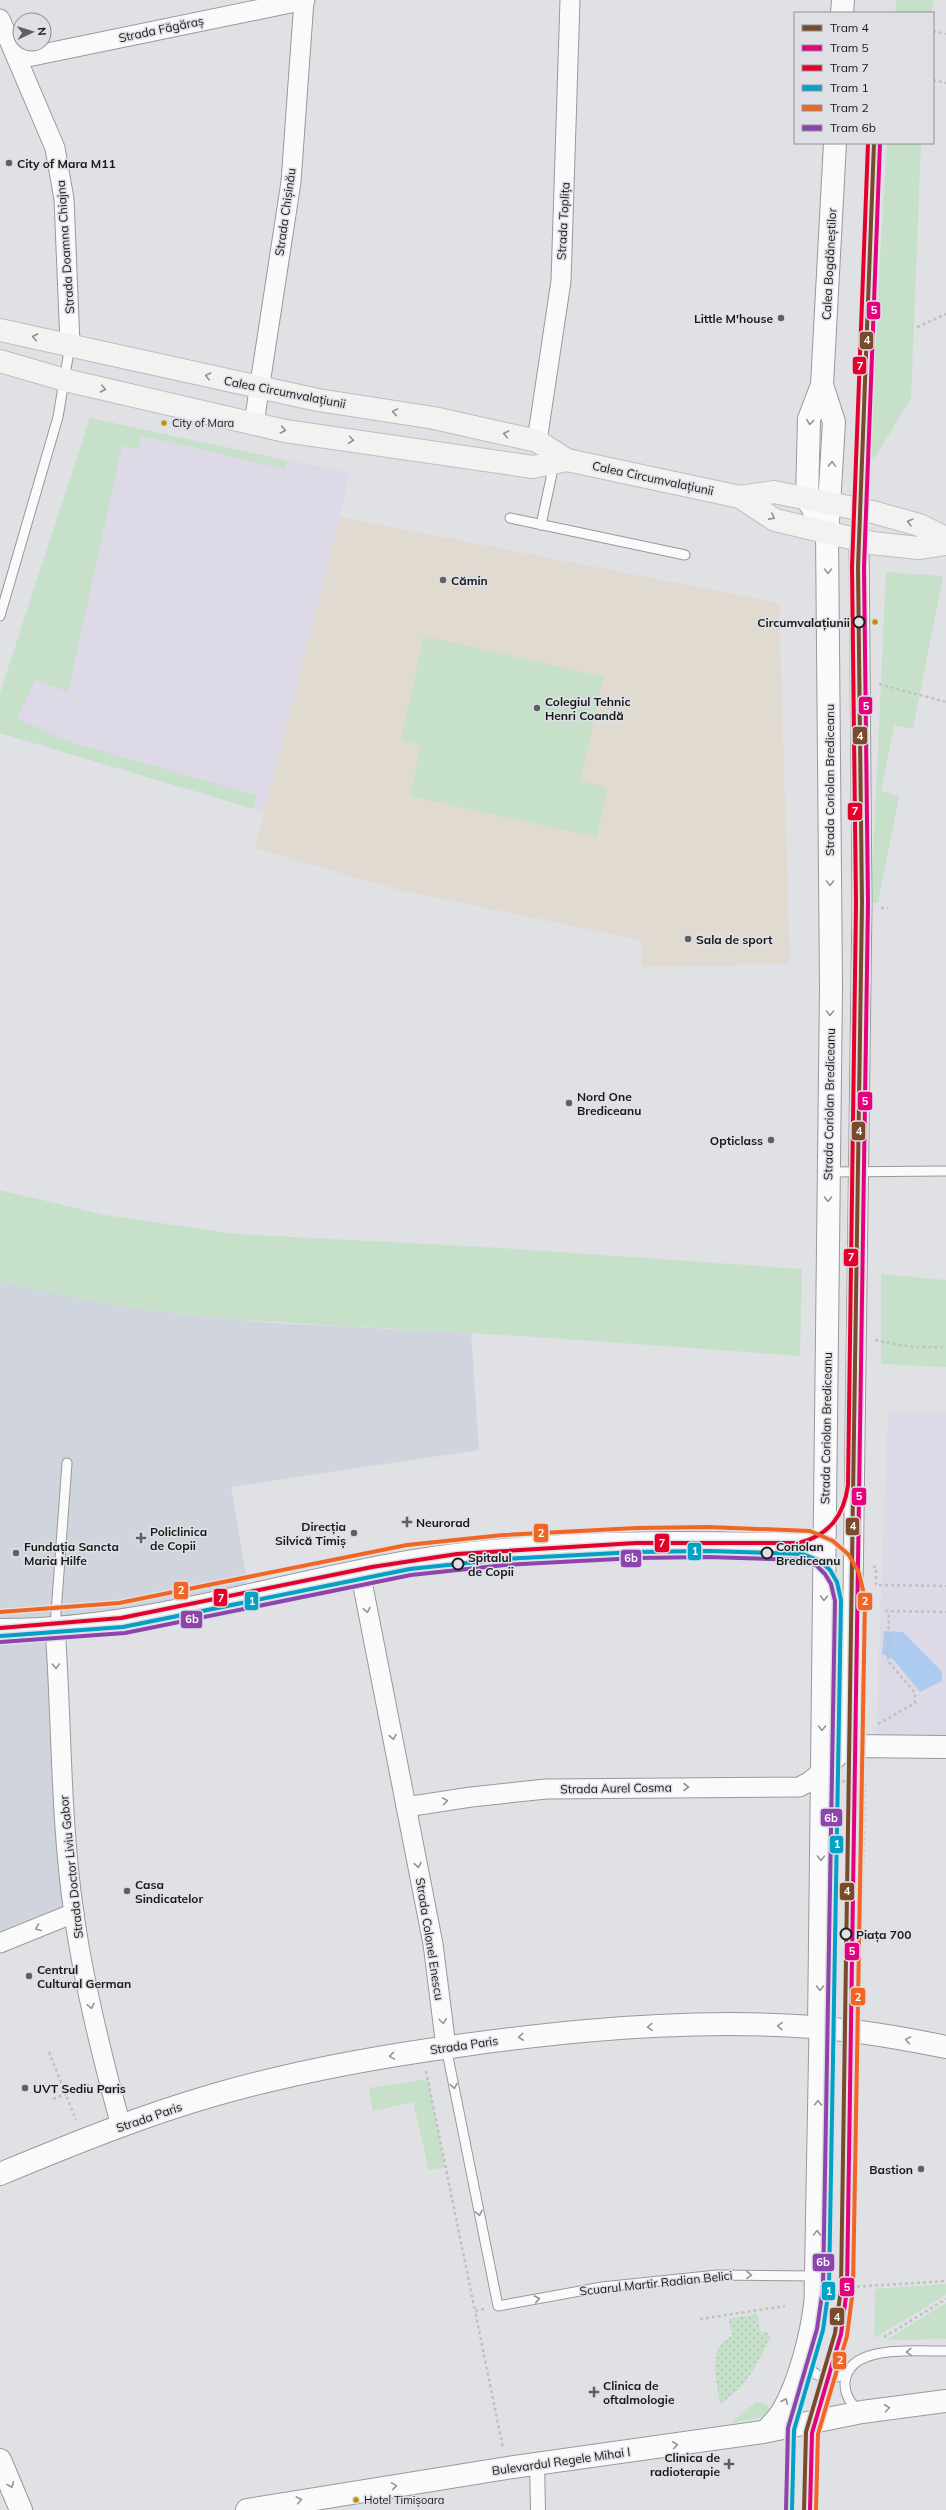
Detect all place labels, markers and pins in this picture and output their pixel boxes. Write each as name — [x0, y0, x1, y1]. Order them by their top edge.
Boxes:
place label: City of Mara M11 — [17, 156, 116, 171]
marker: City of Mara M11 — [4, 158, 14, 168]
place label: Little M'house — [694, 311, 773, 326]
marker: Little M'house — [776, 313, 786, 323]
place label: City of Mara — [172, 416, 234, 430]
marker: City of Mara — [159, 418, 169, 428]
place label: Cămin — [451, 573, 488, 588]
marker: Cămin — [438, 575, 448, 585]
place label: Circumvalațiunii — [757, 615, 850, 631]
marker: Circumvalațiunii — [852, 615, 866, 629]
unlabelled marker — [870, 617, 880, 627]
place label: Colegiul Tehnic Henri Coandă — [545, 694, 631, 723]
marker: Colegiul Tehnic Henri Coandă — [532, 703, 542, 713]
place label: Sala de sport — [696, 932, 773, 947]
marker: Sala de sport — [683, 934, 693, 944]
place label: Nord One Brediceanu — [577, 1089, 641, 1118]
marker: Nord One Brediceanu — [564, 1098, 574, 1108]
place label: Opticlass — [710, 1133, 763, 1148]
marker: Opticlass — [766, 1135, 776, 1145]
place label: Neurorad — [416, 1515, 470, 1530]
marker: Neurorad — [401, 1516, 413, 1528]
place label: Direcția Silvică Timiș — [275, 1519, 346, 1549]
place label: Policlinica de Copii — [150, 1524, 207, 1553]
marker: Direcția Silvică Timiș — [349, 1528, 359, 1538]
marker: Policlinica de Copii — [135, 1532, 147, 1544]
place label: Fundația Sancta Maria Hilfe — [24, 1539, 119, 1568]
place label: Coriolan Brediceanu — [776, 1539, 840, 1568]
marker: Coriolan Brediceanu — [760, 1546, 774, 1560]
marker: Fundația Sancta Maria Hilfe — [11, 1548, 21, 1558]
place label: Spitalul de Copii — [468, 1550, 514, 1579]
marker: Spitalul de Copii — [451, 1557, 465, 1571]
place label: Casa Sindicatelor — [135, 1877, 203, 1906]
marker: Casa Sindicatelor — [122, 1886, 132, 1896]
marker: Piața 700 — [839, 1927, 853, 1941]
place label: Piața 700 — [856, 1927, 911, 1943]
place label: Centrul Cultural German — [37, 1962, 131, 1991]
marker: Centrul Cultural German — [24, 1971, 34, 1981]
place label: UVT Sediu Paris — [33, 2081, 126, 2096]
marker: UVT Sediu Paris — [20, 2083, 30, 2093]
place label: Bastion — [869, 2162, 913, 2177]
marker: Bastion — [916, 2164, 926, 2174]
place label: Clinica de oftalmologie — [603, 2378, 675, 2407]
marker: Clinica de oftalmologie — [588, 2386, 600, 2398]
place label: Clinica de radioterapie — [650, 2450, 720, 2479]
marker: Clinica de radioterapie — [723, 2458, 735, 2470]
place label: Hotel Timișoara — [364, 2493, 444, 2508]
marker: Hotel Timișoara — [351, 2495, 361, 2505]

